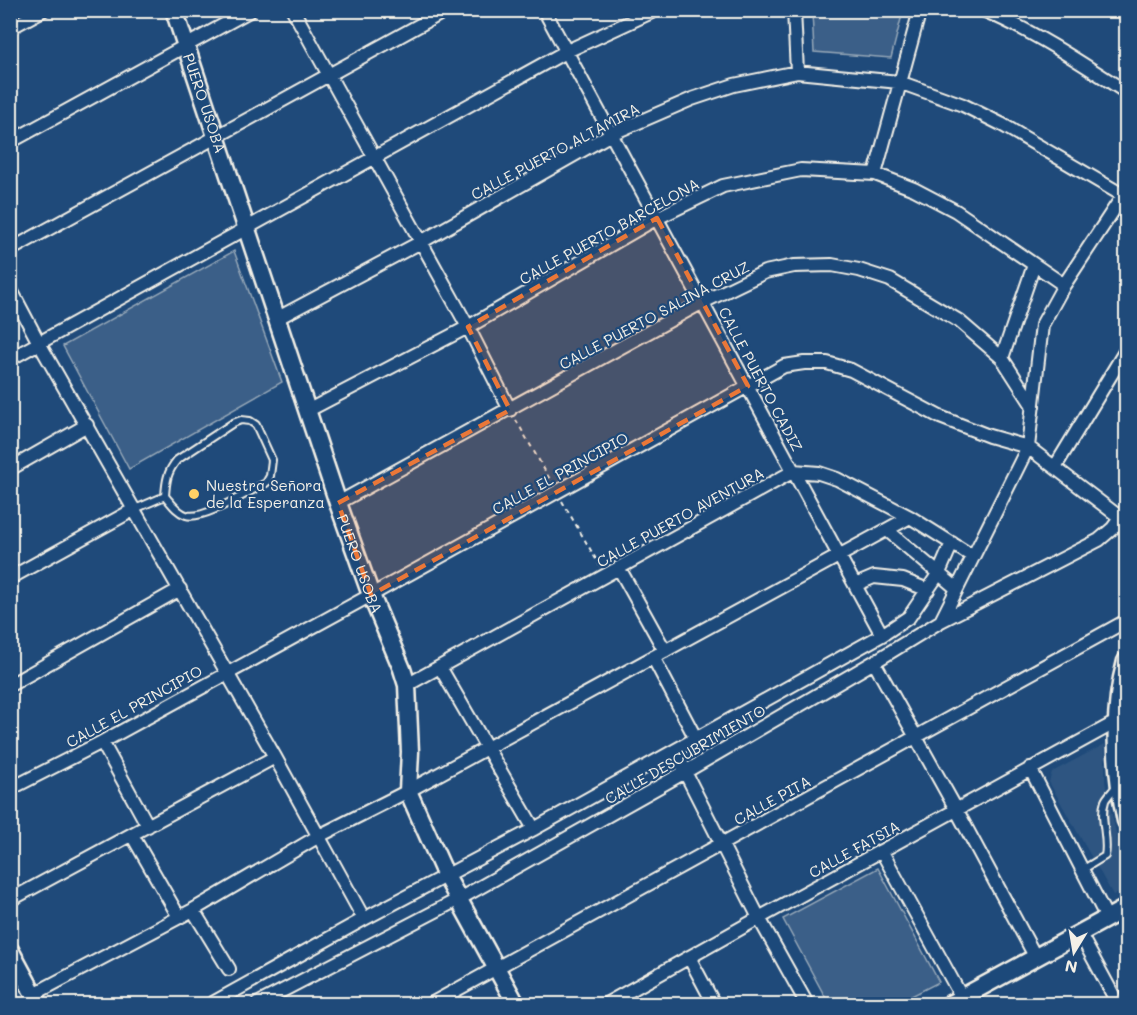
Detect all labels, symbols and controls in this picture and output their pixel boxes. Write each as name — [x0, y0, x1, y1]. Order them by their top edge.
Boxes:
street label: PUERO USOBA — [179, 50, 231, 156]
street label: CALLE PUERTO ALTAMIRA — [467, 98, 643, 204]
street label: CALLE PUERTO BARCELONA — [516, 173, 702, 289]
street label: CALLE PUERTO SALINA CRUZ — [555, 256, 753, 374]
street label: CALLE PUERTO CADIZ — [714, 303, 808, 455]
street label: CALLE EL PRINCIPIO — [488, 427, 632, 519]
street label: CALLE PUERTO AVENTURA — [593, 463, 767, 571]
place label: Nuestra Señora de la Esperanza — [206, 475, 325, 512]
marker: Nuestra Señora de la Esperanza — [187, 487, 201, 501]
street label: PUERO USOBA — [333, 511, 387, 616]
street label: CALLE EL PRINCIPIO — [62, 660, 206, 752]
street label: CALLE DESCUBRIMIENTO — [601, 700, 769, 808]
street label: CALLE PITA — [730, 771, 814, 829]
street label: CALLE FATSIA — [805, 816, 903, 882]
north arrow — [1044, 922, 1104, 982]
text: N — [1063, 956, 1079, 979]

